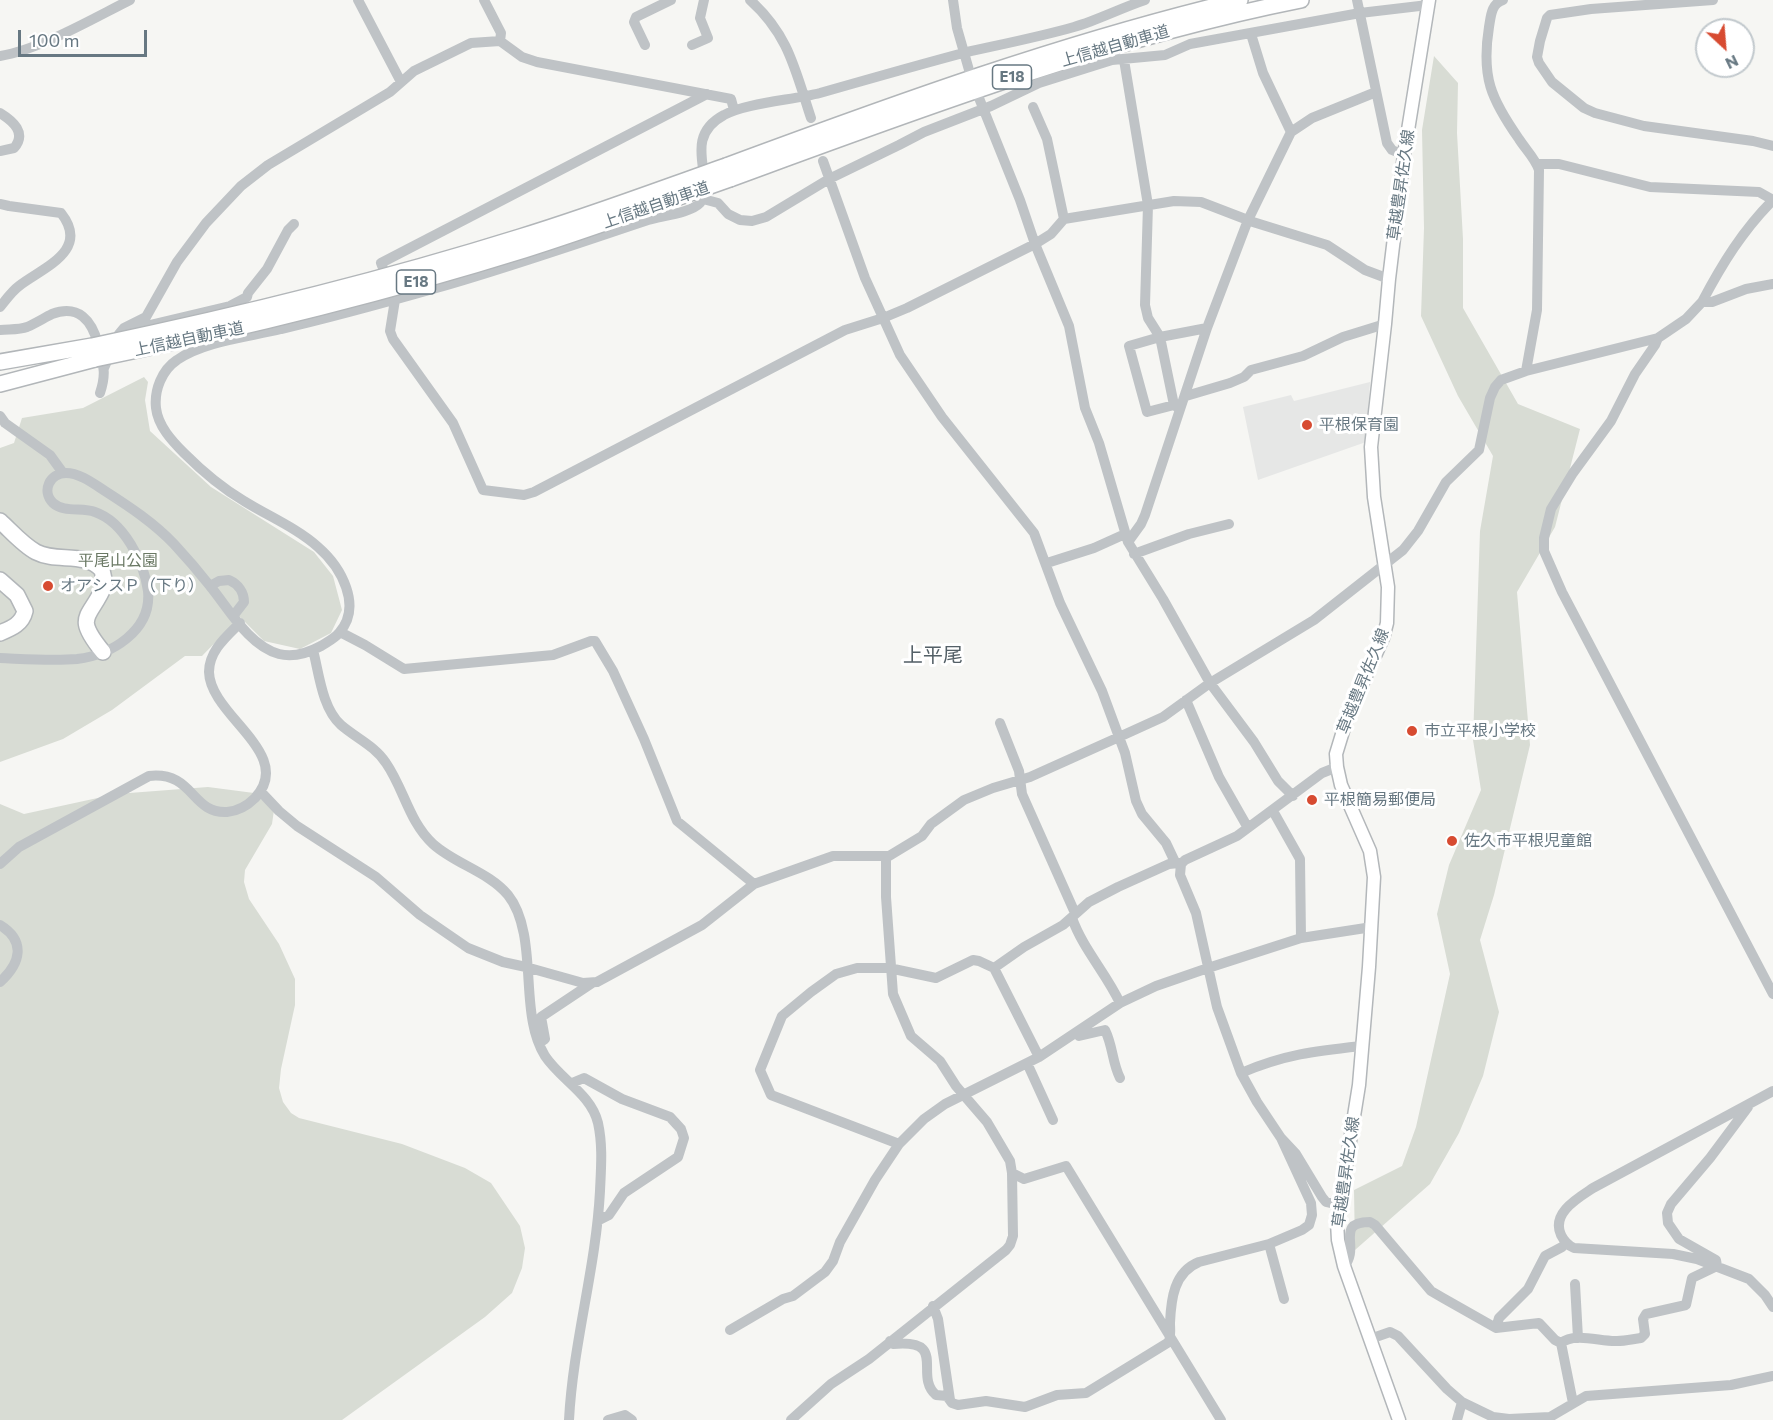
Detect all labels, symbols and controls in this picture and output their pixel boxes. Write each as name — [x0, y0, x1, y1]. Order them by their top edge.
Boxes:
scale bar — [21, 18, 150, 56]
north arrow — [1695, 18, 1755, 78]
street label: 上信越自動車道 — [1059, 21, 1171, 71]
text: 100 m — [29, 29, 79, 51]
text: N — [1723, 52, 1742, 74]
road number: E18 — [992, 65, 1032, 89]
street label: 草越豊昇佐久線 — [1384, 128, 1418, 242]
street label: 上信越自動車道 — [600, 178, 712, 232]
road number: E18 — [396, 270, 436, 294]
street label: 上信越自動車道 — [132, 318, 246, 360]
place label: 平根保育園 — [1319, 415, 1399, 435]
marker: 平根保育園 — [1300, 418, 1314, 432]
park label: 平尾山公園 — [78, 551, 158, 571]
place label: オアシスＰ（下り） — [60, 576, 204, 596]
marker: オアシスＰ（下り） — [41, 579, 55, 593]
street label: 草越豊昇佐久線 — [1333, 625, 1393, 737]
district label: 上平尾 — [903, 643, 963, 667]
place label: 市立平根小学校 — [1424, 721, 1536, 741]
marker: 市立平根小学校 — [1405, 724, 1419, 738]
place label: 平根簡易郵便局 — [1324, 790, 1436, 810]
marker: 平根簡易郵便局 — [1305, 793, 1319, 807]
place label: 佐久市平根児童館 — [1464, 831, 1592, 851]
marker: 佐久市平根児童館 — [1445, 834, 1459, 848]
street label: 草越豊昇佐久線 — [1329, 1115, 1363, 1229]

